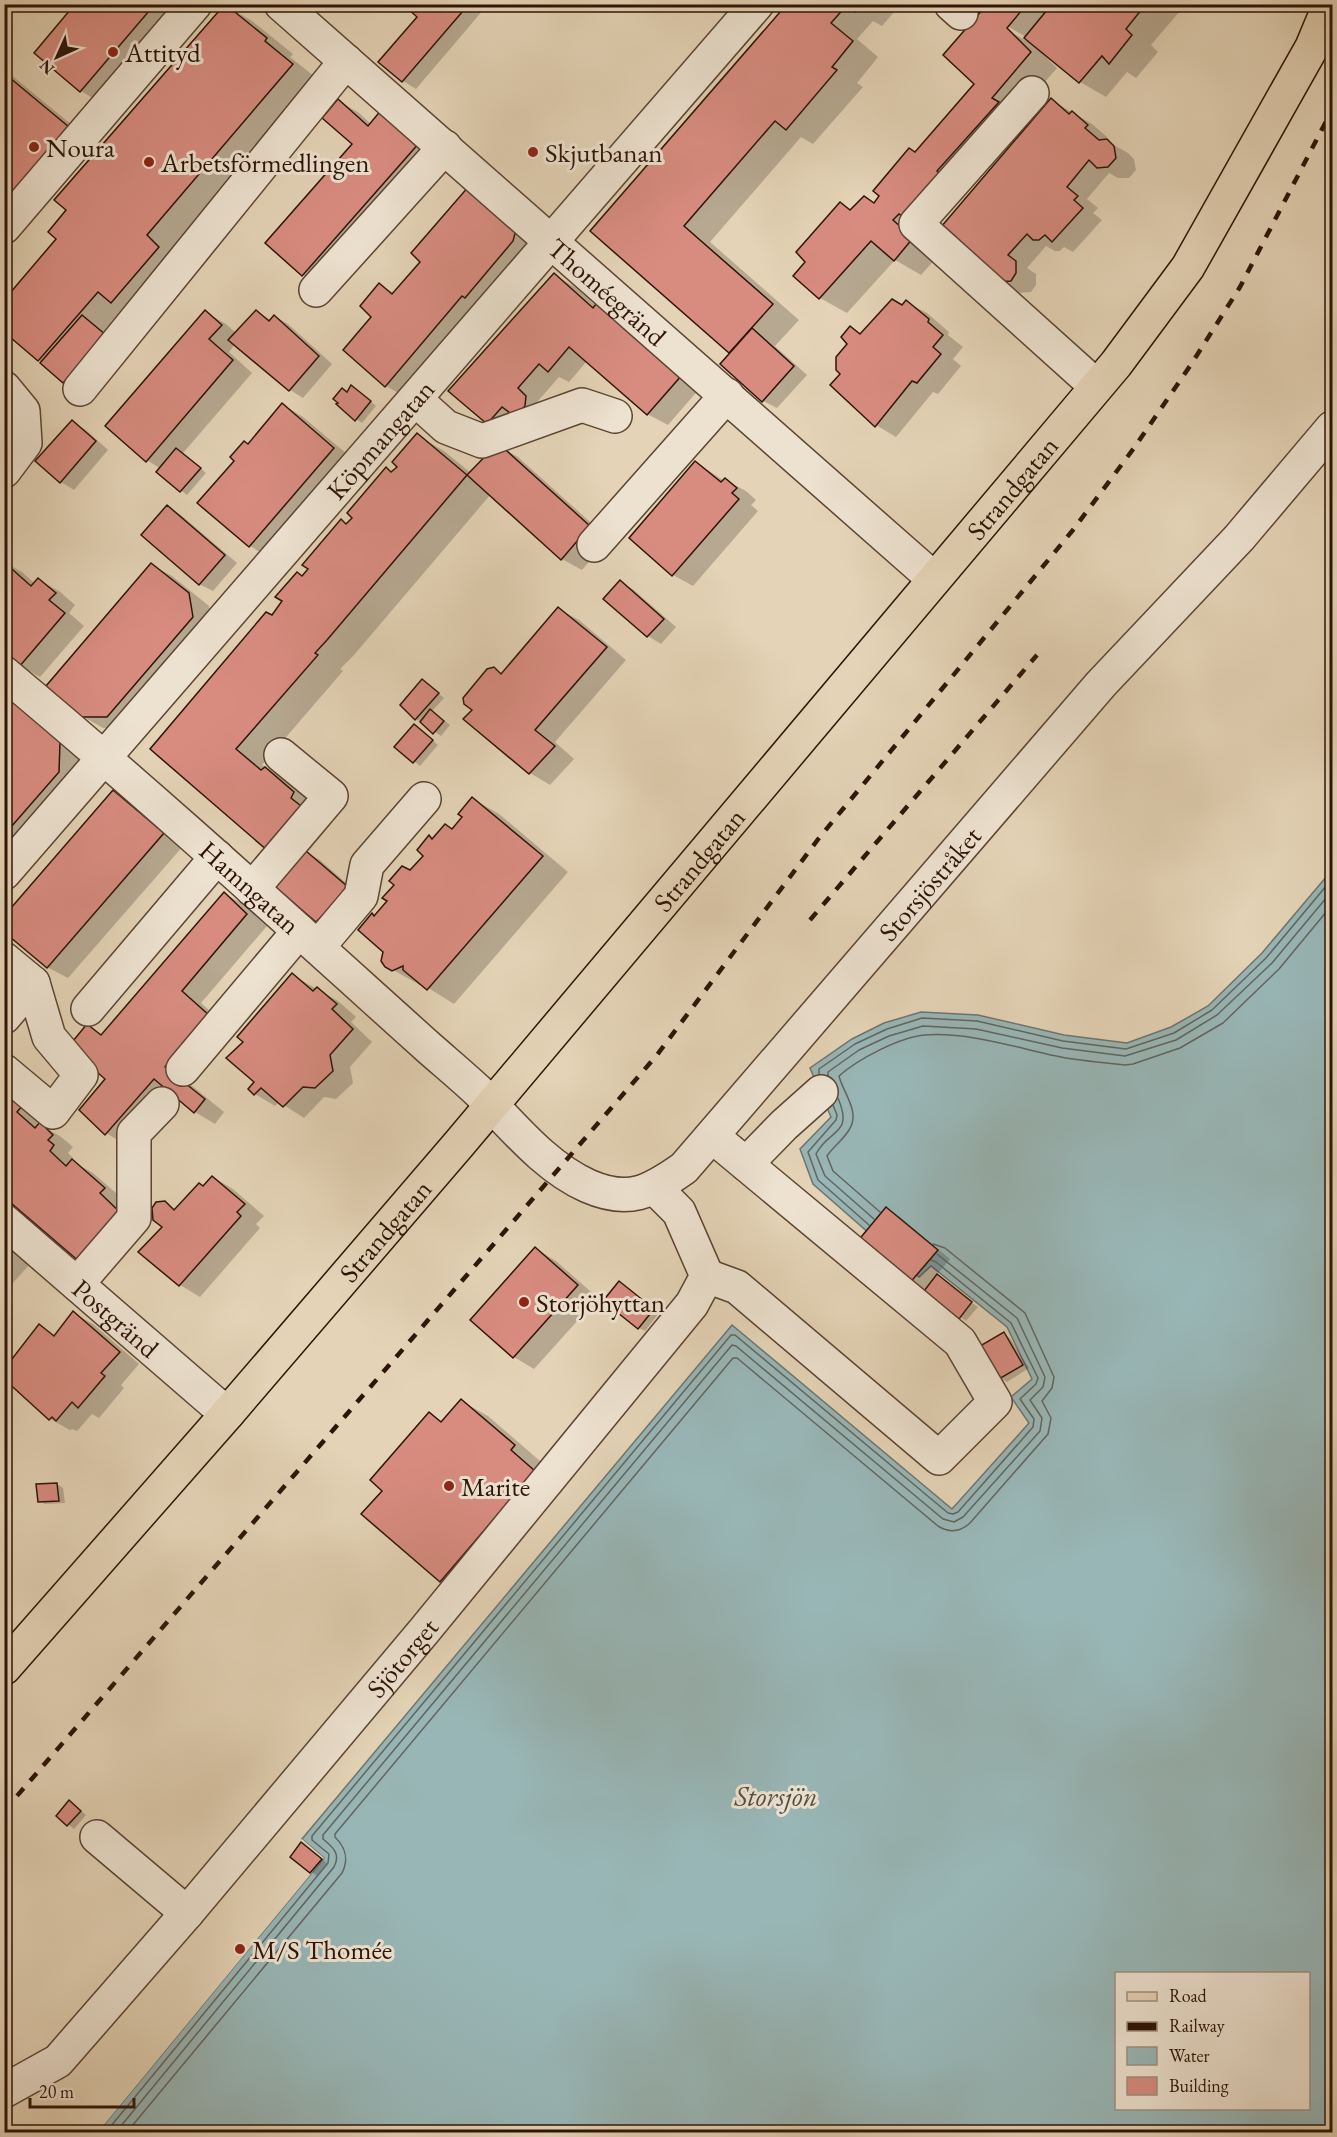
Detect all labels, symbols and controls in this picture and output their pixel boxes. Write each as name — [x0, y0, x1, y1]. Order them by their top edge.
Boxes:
north arrow — [27, 27, 87, 87]
place label: Attityd — [124, 35, 201, 70]
marker: Attityd — [106, 45, 120, 59]
text: N — [35, 55, 59, 79]
place label: Noura — [46, 130, 115, 165]
place label: Skjutbanan — [545, 135, 662, 170]
marker: Noura — [27, 140, 41, 154]
place label: Arbetsförmedlingen — [160, 145, 369, 180]
marker: Skjutbanan — [526, 145, 540, 159]
marker: Arbetsförmedlingen — [142, 155, 156, 169]
street label: Thoméegränd — [541, 230, 674, 353]
street label: Köpmangatan — [318, 372, 442, 507]
street label: Strandgatan — [958, 429, 1065, 547]
street label: Strandgatan — [645, 800, 752, 918]
street label: Storsjöstråket — [870, 818, 989, 948]
street label: Hamngatan — [192, 833, 308, 941]
street label: Strandgatan — [331, 1172, 439, 1289]
street label: Postgränd — [65, 1271, 167, 1365]
place label: Storjöhyttan — [536, 1285, 665, 1320]
marker: Storjöhyttan — [517, 1295, 531, 1309]
place label: Marite — [461, 1469, 530, 1504]
marker: Marite — [442, 1479, 456, 1493]
street label: Sjötorget — [358, 1610, 446, 1705]
water label: Storsjön — [734, 1778, 817, 1814]
place label: M/S Thomée — [252, 1932, 392, 1967]
marker: M/S Thomée — [233, 1942, 247, 1956]
legend — [1115, 1972, 1310, 2110]
text: Road — [1169, 1984, 1208, 2007]
text: Railway — [1169, 2014, 1225, 2037]
text: Water — [1169, 2044, 1210, 2067]
scale bar — [30, 2071, 134, 2109]
text: Building — [1169, 2074, 1229, 2097]
text: 20 m — [39, 2080, 74, 2103]

